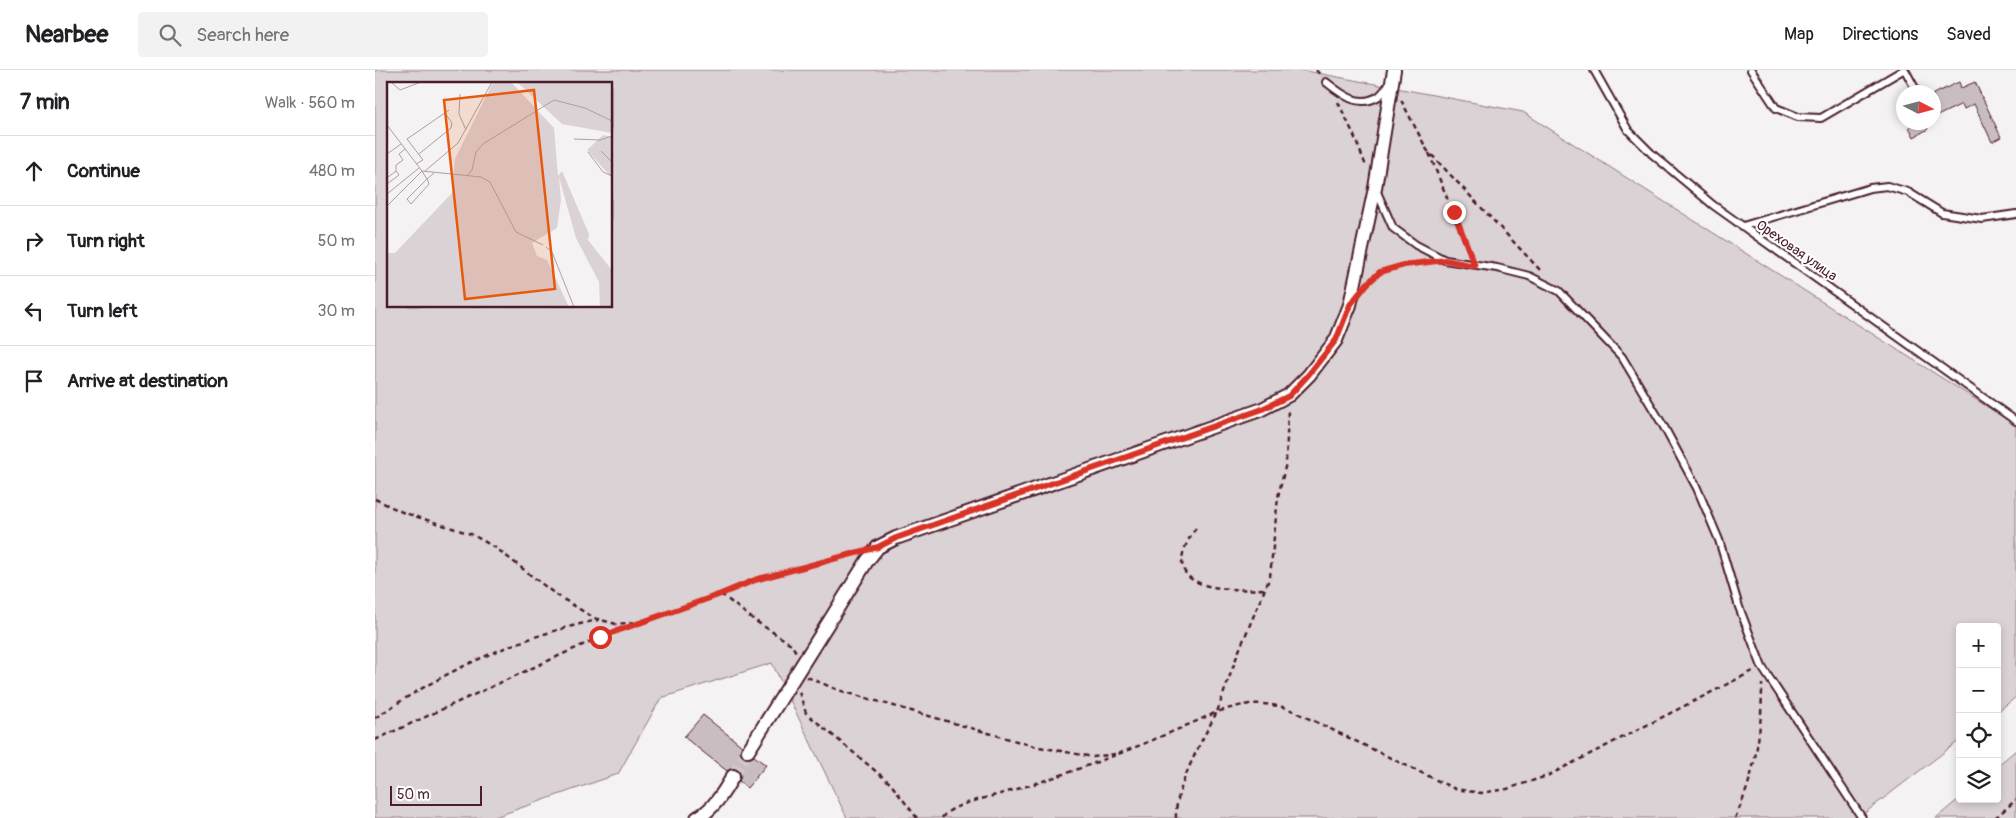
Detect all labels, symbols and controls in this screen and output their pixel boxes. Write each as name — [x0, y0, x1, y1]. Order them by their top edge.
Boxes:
search box — [138, 12, 488, 57]
text: Nearbee — [25, 20, 108, 49]
icon: search — [156, 21, 184, 49]
text: Search here — [196, 23, 289, 47]
text: Map — [1784, 23, 1814, 46]
text: Directions — [1842, 23, 1918, 46]
text: Saved — [1946, 23, 1991, 46]
inset map — [387, 82, 613, 308]
north arrow — [1896, 85, 1941, 130]
text: 7 min — [20, 89, 70, 116]
text: Walk · 560 m — [265, 93, 355, 113]
icon: ahead — [20, 157, 48, 185]
text: Continue — [67, 159, 140, 183]
text: 480 m — [309, 161, 355, 181]
route end — [1443, 201, 1466, 224]
street label: Ореховая улица — [1753, 216, 1840, 285]
icon: right — [20, 227, 48, 255]
text: Turn right — [67, 229, 145, 253]
text: 50 m — [318, 231, 355, 251]
icon: left — [20, 297, 48, 325]
text: Turn left — [67, 299, 137, 323]
text: 30 m — [317, 301, 355, 321]
icon: arrive — [20, 367, 48, 395]
text: Arrive at destination — [67, 369, 228, 393]
map controls — [1956, 623, 2001, 803]
button: + — [1956, 623, 2001, 668]
route start — [589, 626, 612, 649]
button: − — [1956, 668, 2001, 713]
button: locate — [1956, 713, 2001, 758]
button: layers — [1956, 758, 2001, 803]
scale bar — [390, 783, 483, 806]
text: 50 m — [397, 786, 430, 803]

